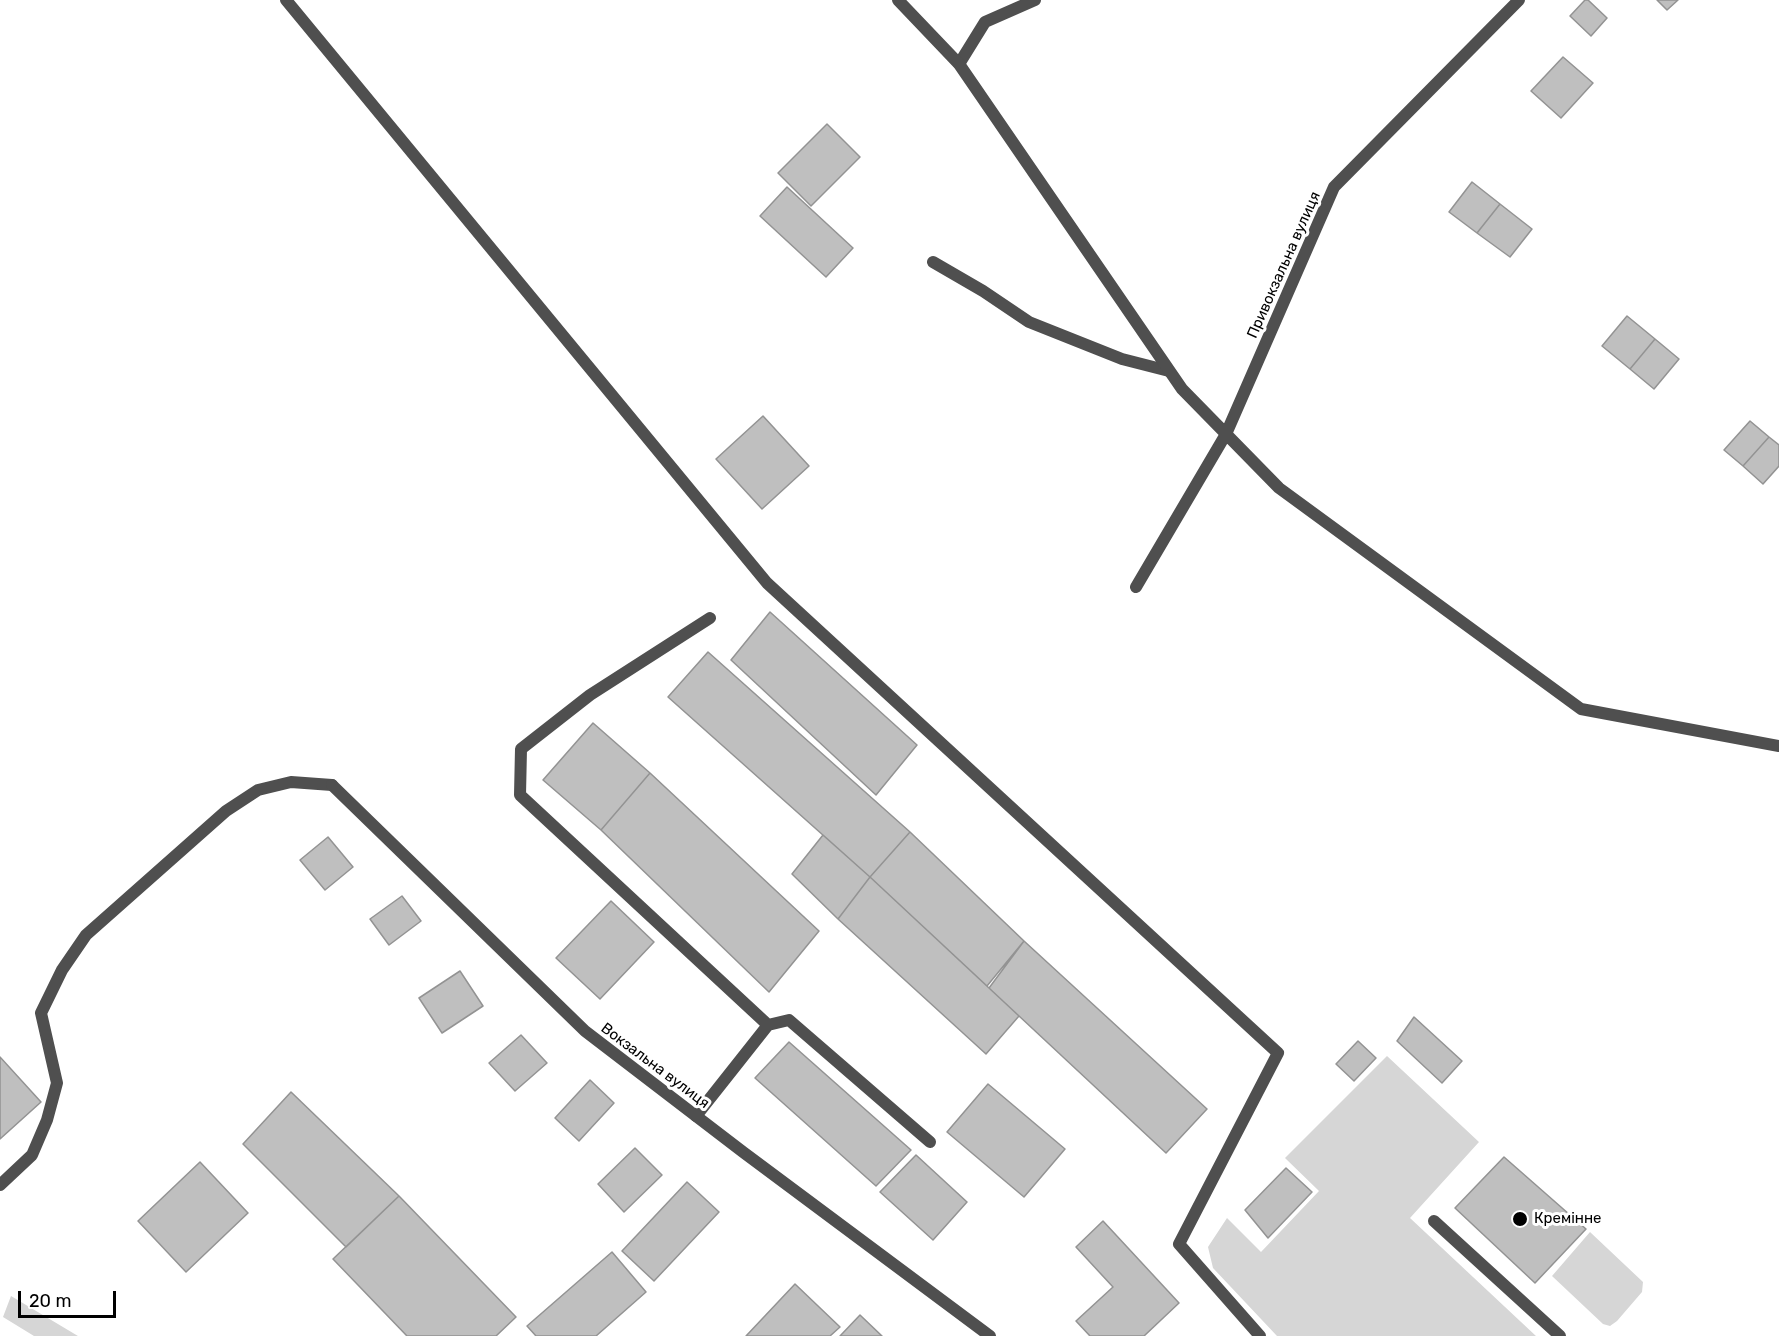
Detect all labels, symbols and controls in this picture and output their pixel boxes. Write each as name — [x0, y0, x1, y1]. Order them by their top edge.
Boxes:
street label: Привокзальна вулиця — [1244, 189, 1324, 341]
street label: Вокзальна вулиця — [597, 1019, 713, 1113]
marker: Кремінне — [1511, 1210, 1529, 1228]
place label: Кремінне — [1534, 1210, 1601, 1228]
scale bar — [21, 1279, 118, 1317]
text: 20 m — [29, 1290, 71, 1312]

